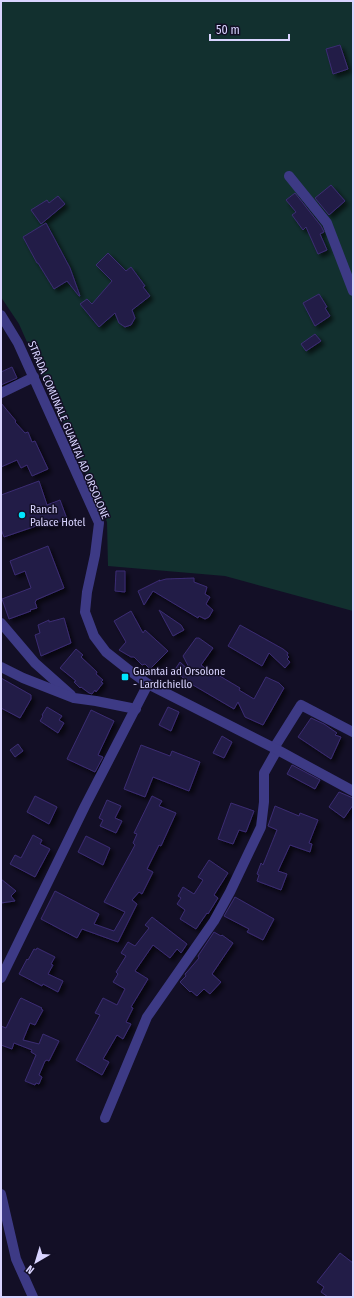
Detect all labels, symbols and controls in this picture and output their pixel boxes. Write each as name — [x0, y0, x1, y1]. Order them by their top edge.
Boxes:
scale bar — [210, 16, 289, 42]
text: 50 m — [216, 23, 240, 37]
street label: STRADA COMUNALE GUANTAI AD ORSOLONE — [25, 339, 112, 521]
place label: Ranch Palace Hotel — [30, 503, 86, 529]
marker: Ranch Palace Hotel — [17, 510, 27, 520]
place label: Guantai ad Orsolone - Lardichiello — [133, 665, 225, 691]
marker: Guantai ad Orsolone - Lardichiello — [120, 672, 130, 682]
north arrow — [16, 1242, 56, 1282]
text: N — [24, 1262, 37, 1277]

